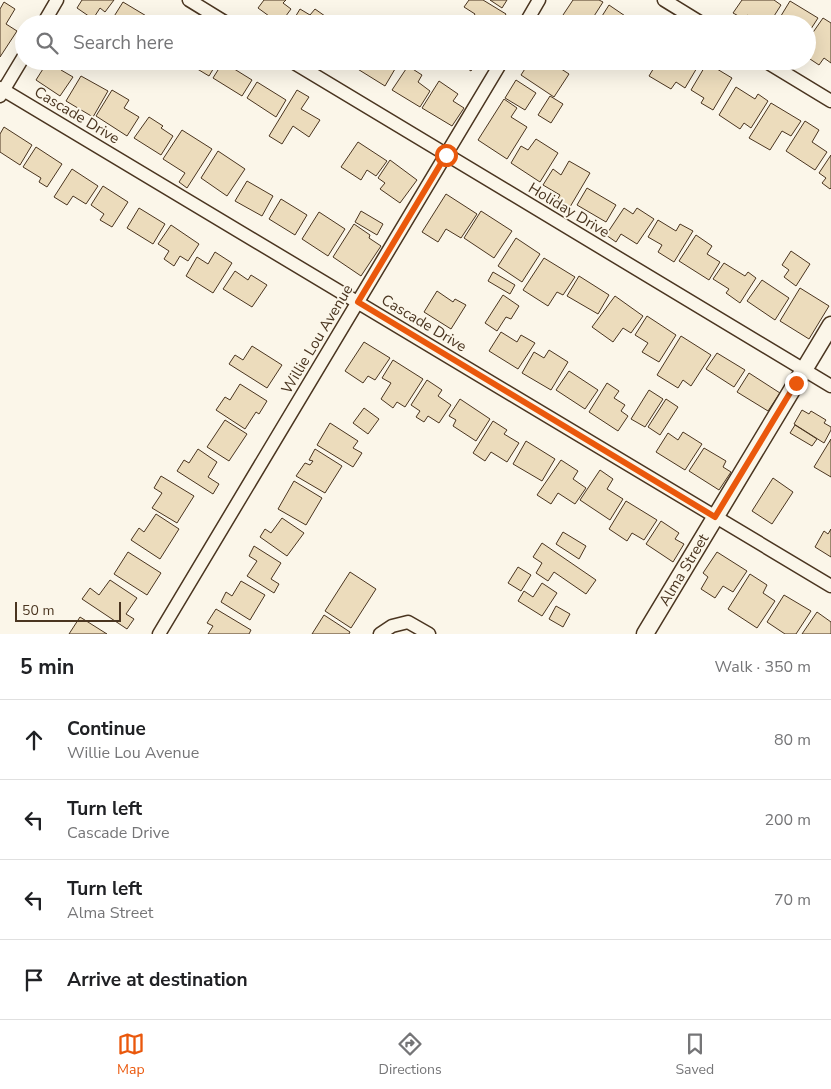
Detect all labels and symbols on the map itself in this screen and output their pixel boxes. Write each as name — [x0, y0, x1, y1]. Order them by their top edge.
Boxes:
street label: Cascade Drive — [31, 82, 123, 148]
route start — [435, 144, 458, 167]
street label: Holiday Drive — [525, 178, 613, 242]
street label: Willie Lou Avenue — [277, 281, 357, 397]
street label: Cascade Drive — [378, 290, 470, 356]
route end — [785, 372, 808, 395]
street label: Alma Street — [654, 529, 714, 610]
scale bar — [15, 599, 121, 622]

